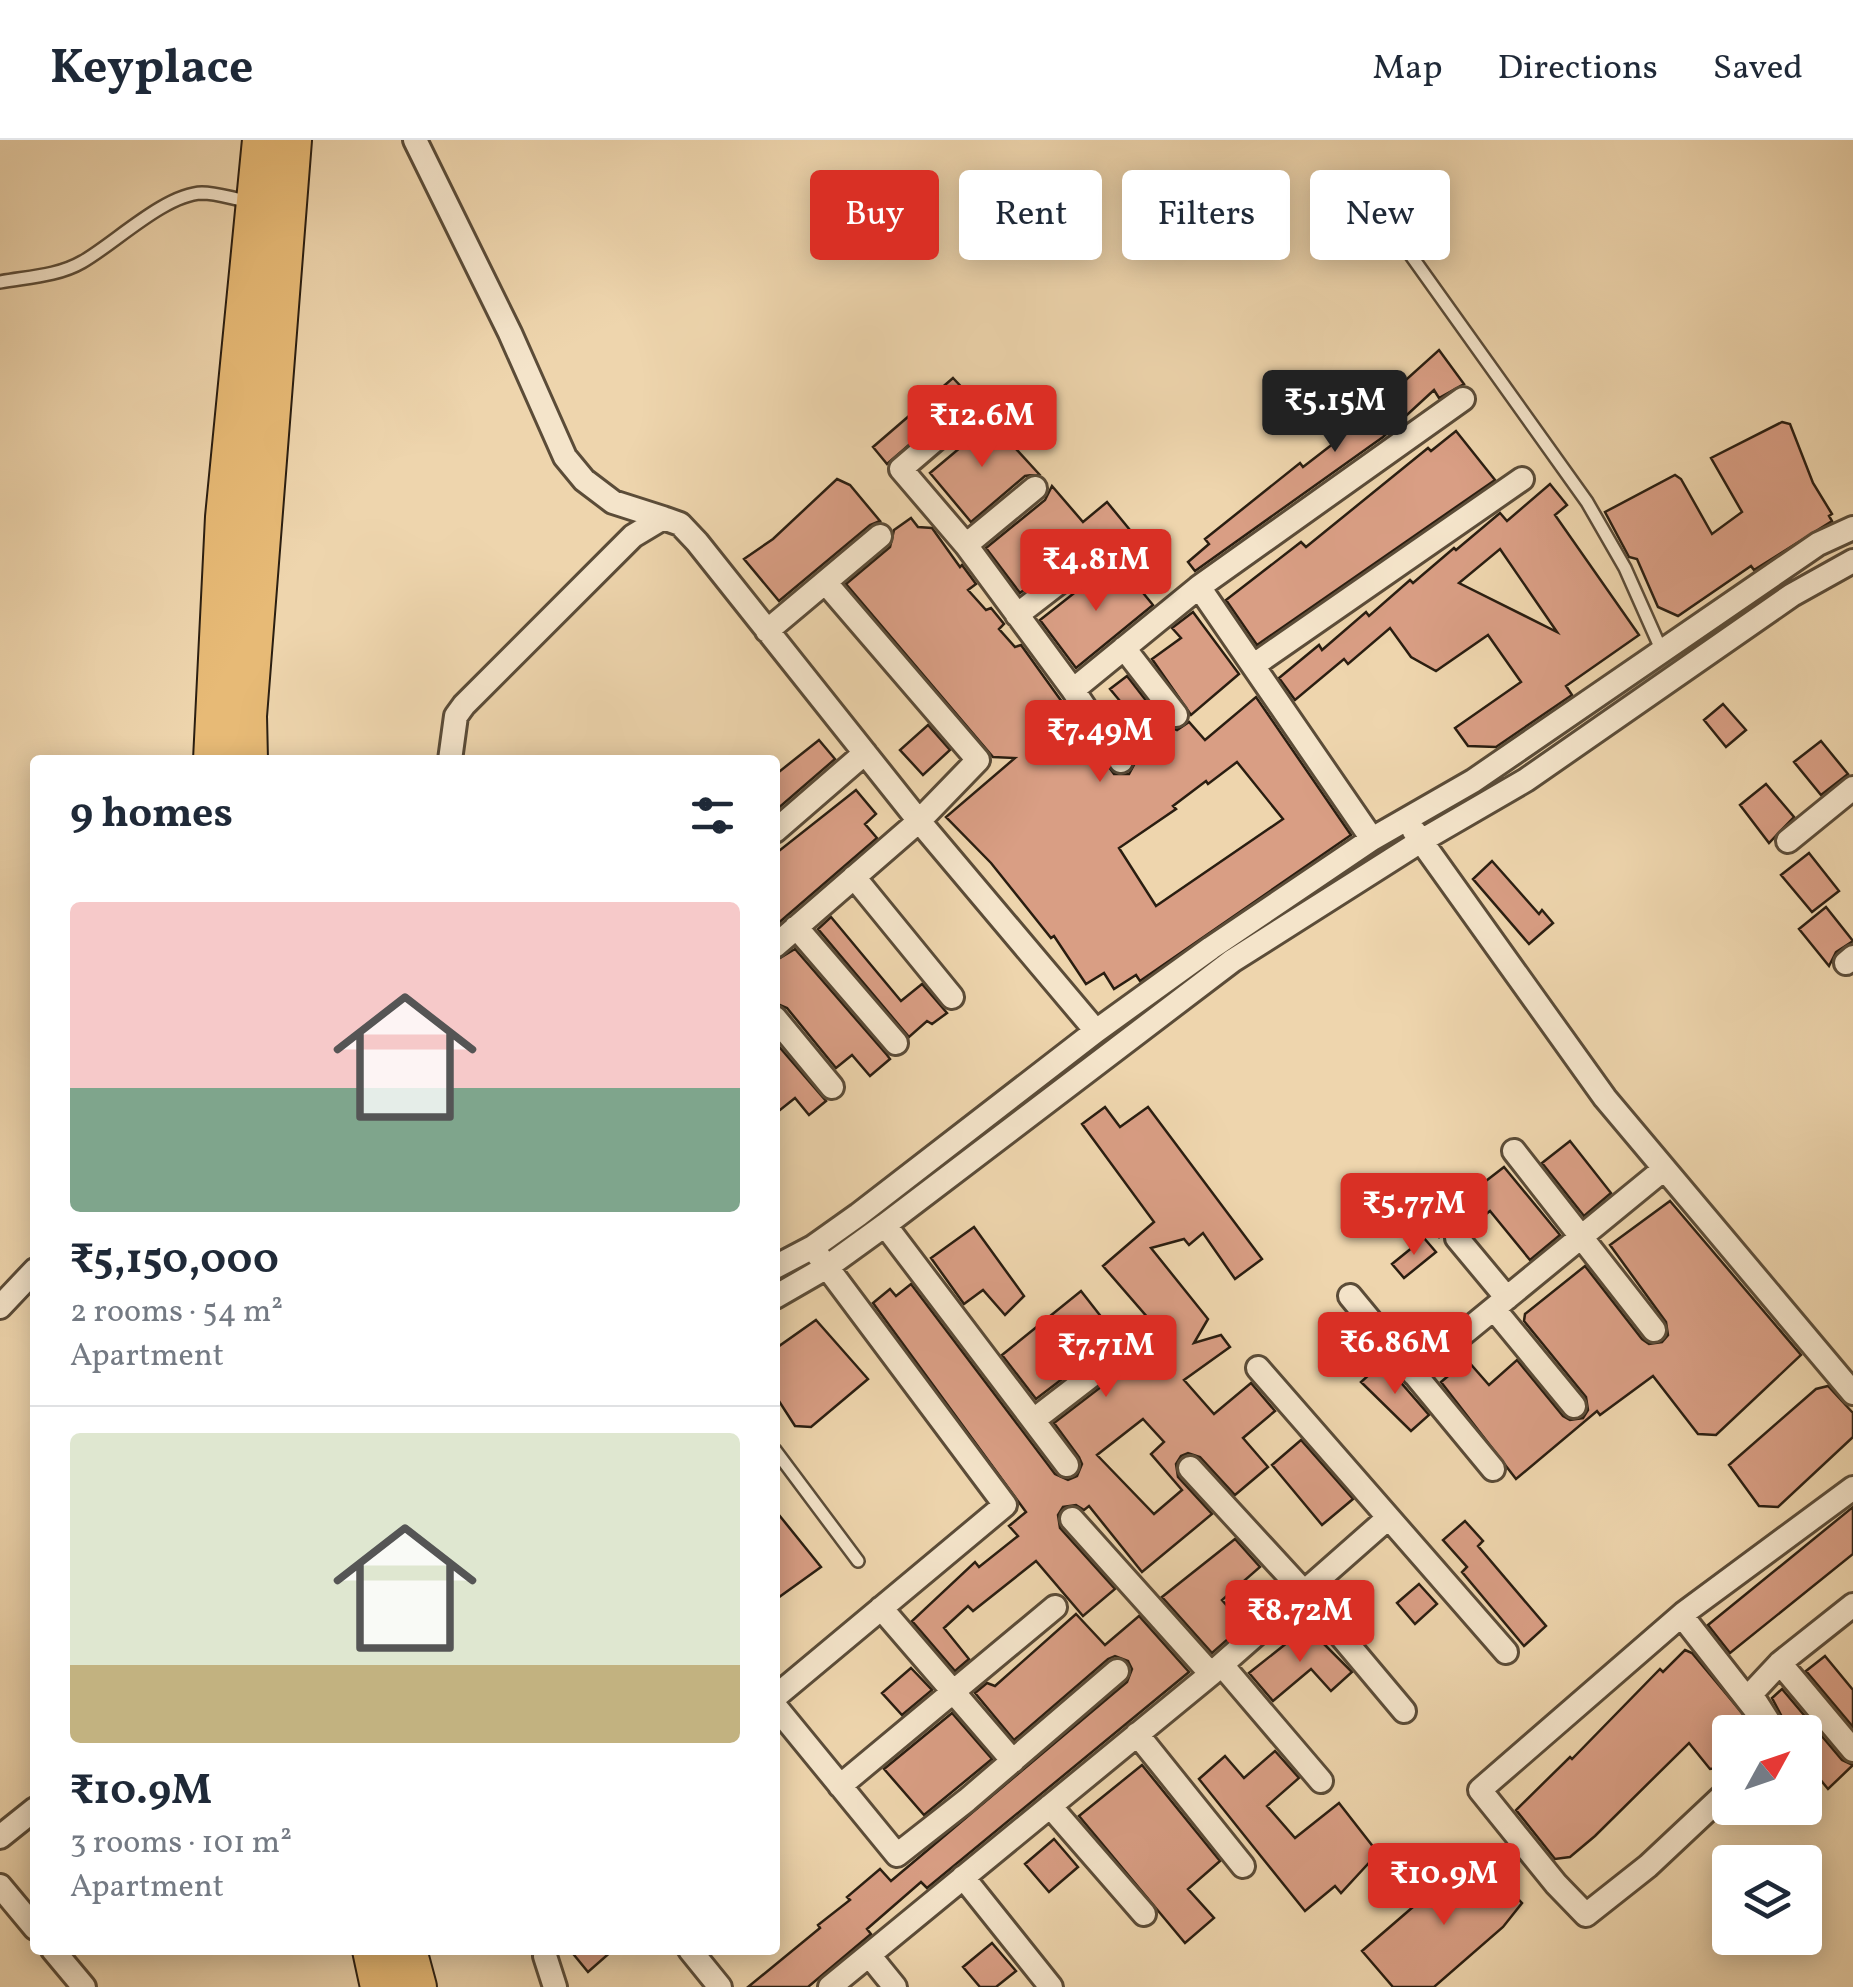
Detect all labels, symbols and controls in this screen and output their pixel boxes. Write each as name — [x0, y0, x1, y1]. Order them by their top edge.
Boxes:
text: Keyplace — [50, 36, 254, 103]
text: Map — [1372, 45, 1443, 93]
text: Directions — [1498, 45, 1658, 93]
text: Saved — [1713, 45, 1803, 93]
chip: Buy — [810, 170, 939, 260]
chip: Rent — [959, 170, 1102, 260]
chip: Filters — [1122, 170, 1290, 260]
chip: New — [1310, 170, 1450, 260]
pin: ₹5.15M — [1254, 370, 1416, 455]
text: ₹5.15M — [1284, 380, 1386, 424]
pin: ₹12.6M — [901, 385, 1063, 470]
text: ₹12.6M — [930, 395, 1034, 439]
pin: ₹4.81M — [1015, 529, 1177, 614]
text: ₹4.81M — [1042, 539, 1150, 583]
pin: ₹7.49M — [1019, 700, 1181, 785]
text: ₹7.49M — [1047, 710, 1153, 754]
text: 9 homes — [70, 786, 233, 845]
icon: filters — [685, 788, 740, 843]
icon: home — [315, 967, 495, 1147]
pin: ₹5.77M — [1333, 1173, 1495, 1258]
text: ₹5.77M — [1363, 1183, 1465, 1227]
text: ₹5,150,000 — [70, 1232, 279, 1291]
text: 2 rooms · 54 m² — [70, 1291, 283, 1335]
pin: ₹6.86M — [1314, 1312, 1476, 1397]
pin: ₹7.71M — [1025, 1315, 1187, 1400]
text: ₹6.86M — [1340, 1322, 1450, 1366]
text: ₹7.71M — [1057, 1325, 1155, 1369]
text: Apartment — [70, 1335, 224, 1379]
icon: home — [315, 1498, 495, 1678]
pin: ₹8.72M — [1219, 1580, 1381, 1665]
text: ₹8.72M — [1247, 1590, 1353, 1634]
north arrow — [1712, 1715, 1822, 1825]
map controls — [1712, 1715, 1822, 1955]
text: ₹10.9M — [70, 1763, 212, 1822]
text: 3 rooms · 101 m² — [70, 1822, 292, 1866]
pin: ₹10.9M — [1363, 1843, 1525, 1928]
button: layers — [1712, 1845, 1822, 1955]
text: ₹10.9M — [1390, 1853, 1498, 1897]
text: Apartment — [70, 1866, 224, 1910]

